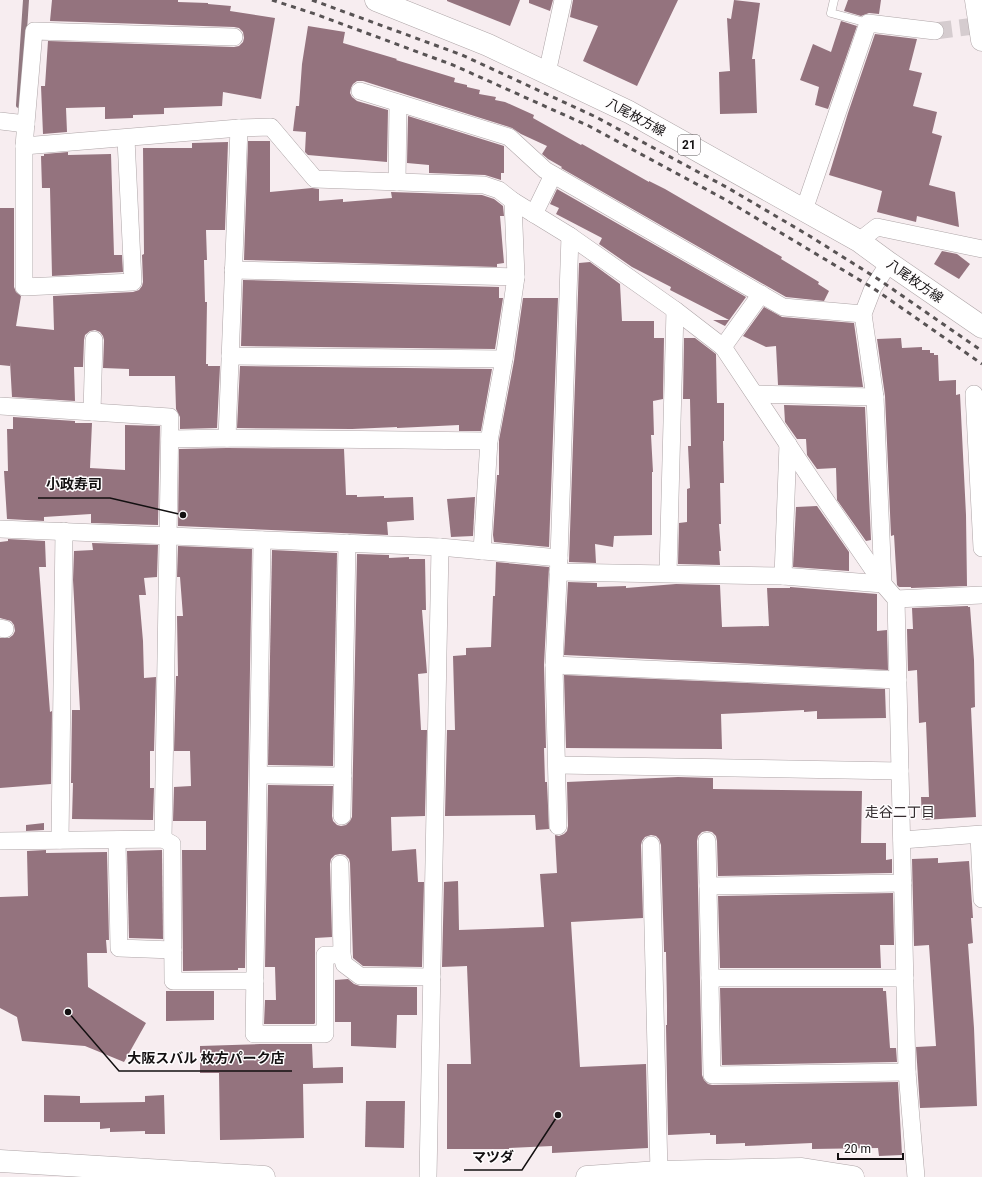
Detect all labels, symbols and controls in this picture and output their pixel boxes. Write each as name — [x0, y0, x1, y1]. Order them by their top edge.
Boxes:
street label: 八尾枚方線 — [604, 95, 668, 139]
road number: 21 — [678, 135, 700, 155]
street label: 八尾枚方線 — [884, 256, 946, 306]
callout: 小政寿司 — [38, 472, 110, 498]
text: 小政寿司 — [46, 476, 102, 492]
district label: 走谷二丁目 — [865, 804, 935, 820]
callout: 大阪スバル 枚方パーク店 — [119, 1045, 292, 1071]
text: 大阪スバル 枚方パーク店 — [127, 1050, 285, 1066]
scale bar — [838, 1135, 903, 1161]
text: 20 m — [844, 1142, 871, 1156]
callout: マツダ — [464, 1144, 522, 1170]
text: マツダ — [472, 1149, 514, 1165]

